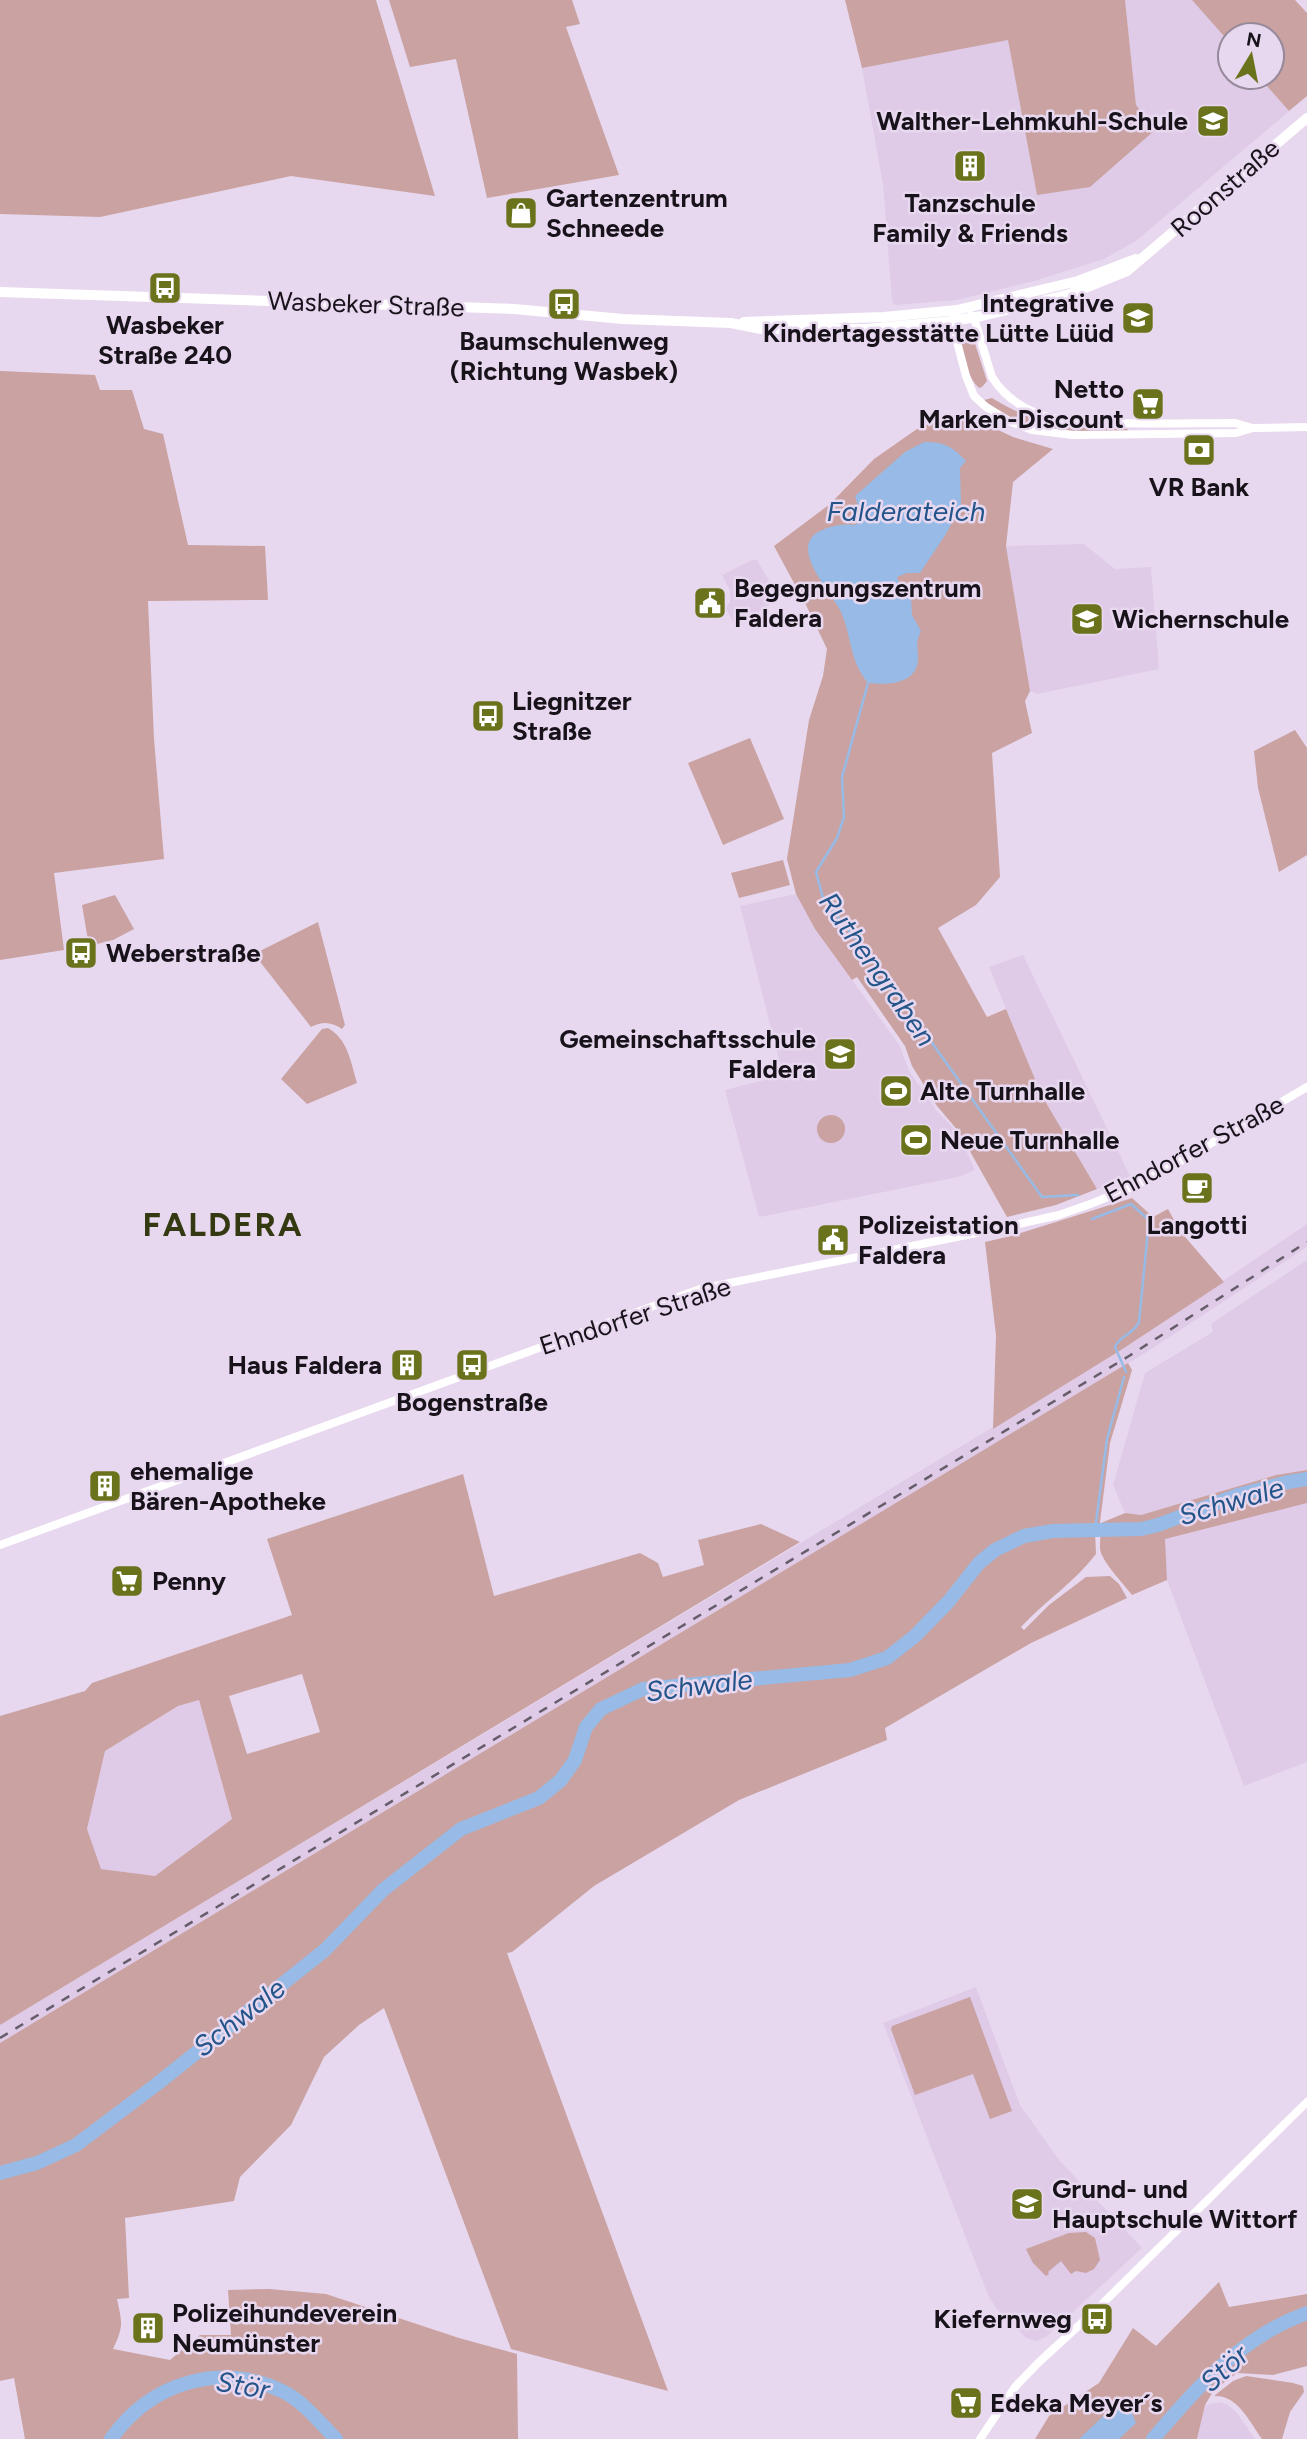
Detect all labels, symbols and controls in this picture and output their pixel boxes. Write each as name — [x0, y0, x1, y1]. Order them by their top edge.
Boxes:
north arrow — [1216, 21, 1286, 91]
text: N — [1245, 27, 1263, 52]
school or university icon: Walther-Lehmkuhl-Schule — [1194, 102, 1232, 140]
place label: Walther-Lehmkuhl-Schule — [876, 105, 1188, 137]
street label: Roonstraße — [1164, 132, 1286, 244]
building icon: Tanzschule Family & Friends — [951, 147, 989, 185]
place label: Gartenzentrum Schneede — [546, 182, 728, 244]
place label: Tanzschule Family & Friends — [872, 187, 1068, 249]
shop icon: Gartenzentrum Schneede — [502, 194, 540, 232]
bus stop icon: Wasbeker Straße 240 — [146, 269, 184, 307]
street label: Wasbeker Straße — [267, 285, 465, 323]
bus stop icon: Baumschulenweg (Richtung Wasbek) — [545, 285, 583, 323]
place label: Integrative Kindertagesstätte Lütte Lüüd — [763, 287, 1114, 349]
school or university icon: Integrative Kindertagesstätte Lütte Lüüd — [1119, 299, 1157, 337]
place label: Wasbeker Straße 240 — [98, 309, 232, 371]
place label: Baumschulenweg (Richtung Wasbek) — [450, 325, 678, 387]
place label: Netto Marken-Discount — [918, 373, 1124, 435]
supermarket icon: Netto Marken-Discount — [1129, 385, 1167, 423]
bank icon: VR Bank — [1180, 431, 1218, 469]
place label: VR Bank — [1149, 471, 1249, 503]
water label: Falderateich — [827, 494, 985, 528]
place label: Begegnungszentrum Faldera — [734, 572, 981, 634]
public building icon: Begegnungszentrum Faldera — [691, 584, 729, 622]
school or university icon: Wichernschule — [1068, 600, 1106, 638]
place label: Wichernschule — [1112, 603, 1289, 635]
place label: Liegnitzer Straße — [512, 685, 632, 747]
bus stop icon: Liegnitzer Straße — [469, 697, 507, 735]
water label: Ruthengraben — [812, 885, 944, 1053]
bus stop icon: Weberstraße — [62, 934, 100, 972]
place label: Weberstraße — [106, 937, 261, 969]
place label: Gemeinschaftsschule Faldera — [559, 1023, 816, 1085]
school or university icon: Gemeinschaftsschule Faldera — [821, 1035, 859, 1073]
sports icon: Alte Turnhalle — [877, 1072, 915, 1110]
place label: Alte Turnhalle — [920, 1075, 1085, 1107]
street label: Ehndorfer Straße — [1099, 1088, 1289, 1210]
sports icon: Neue Turnhalle — [897, 1121, 935, 1159]
place label: Neue Turnhalle — [940, 1124, 1119, 1156]
cafe icon: Langotti — [1178, 1169, 1216, 1207]
district label: FALDERA — [142, 1205, 304, 1244]
place label: Polizeistation Faldera — [858, 1209, 1019, 1271]
place label: Langotti — [1146, 1209, 1248, 1241]
public building icon: Polizeistation Faldera — [814, 1221, 852, 1259]
street label: Ehndorfer Straße — [535, 1270, 735, 1362]
building icon: Haus Faldera — [388, 1346, 426, 1384]
bus stop icon: Bogenstraße — [453, 1346, 491, 1384]
place label: Haus Faldera — [228, 1349, 382, 1381]
place label: Bogenstraße — [396, 1386, 548, 1418]
place label: ehemalige Bären-Apotheke — [130, 1455, 326, 1517]
building icon: ehemalige Bären-Apotheke — [86, 1467, 124, 1505]
water label: Schwale — [1175, 1470, 1287, 1532]
supermarket icon: Penny — [108, 1562, 146, 1600]
place label: Penny — [152, 1565, 226, 1597]
water label: Schwale — [644, 1662, 754, 1708]
water label: Schwale — [186, 1971, 292, 2063]
place label: Grund- und Hauptschule Wittorf — [1052, 2173, 1298, 2235]
school or university icon: Grund- und Hauptschule Wittorf — [1008, 2185, 1046, 2223]
place label: Polizeihundeverein Neumünster — [172, 2297, 397, 2359]
bus stop icon: Kiefernweg — [1078, 2300, 1116, 2338]
place label: Kiefernweg — [934, 2303, 1072, 2335]
building icon: Polizeihundeverein Neumünster — [129, 2309, 167, 2347]
water label: Stör — [1193, 2336, 1256, 2399]
water label: Stör — [214, 2364, 274, 2407]
supermarket icon: Edeka Meyer´s — [947, 2384, 985, 2422]
place label: Edeka Meyer´s — [990, 2387, 1162, 2419]

